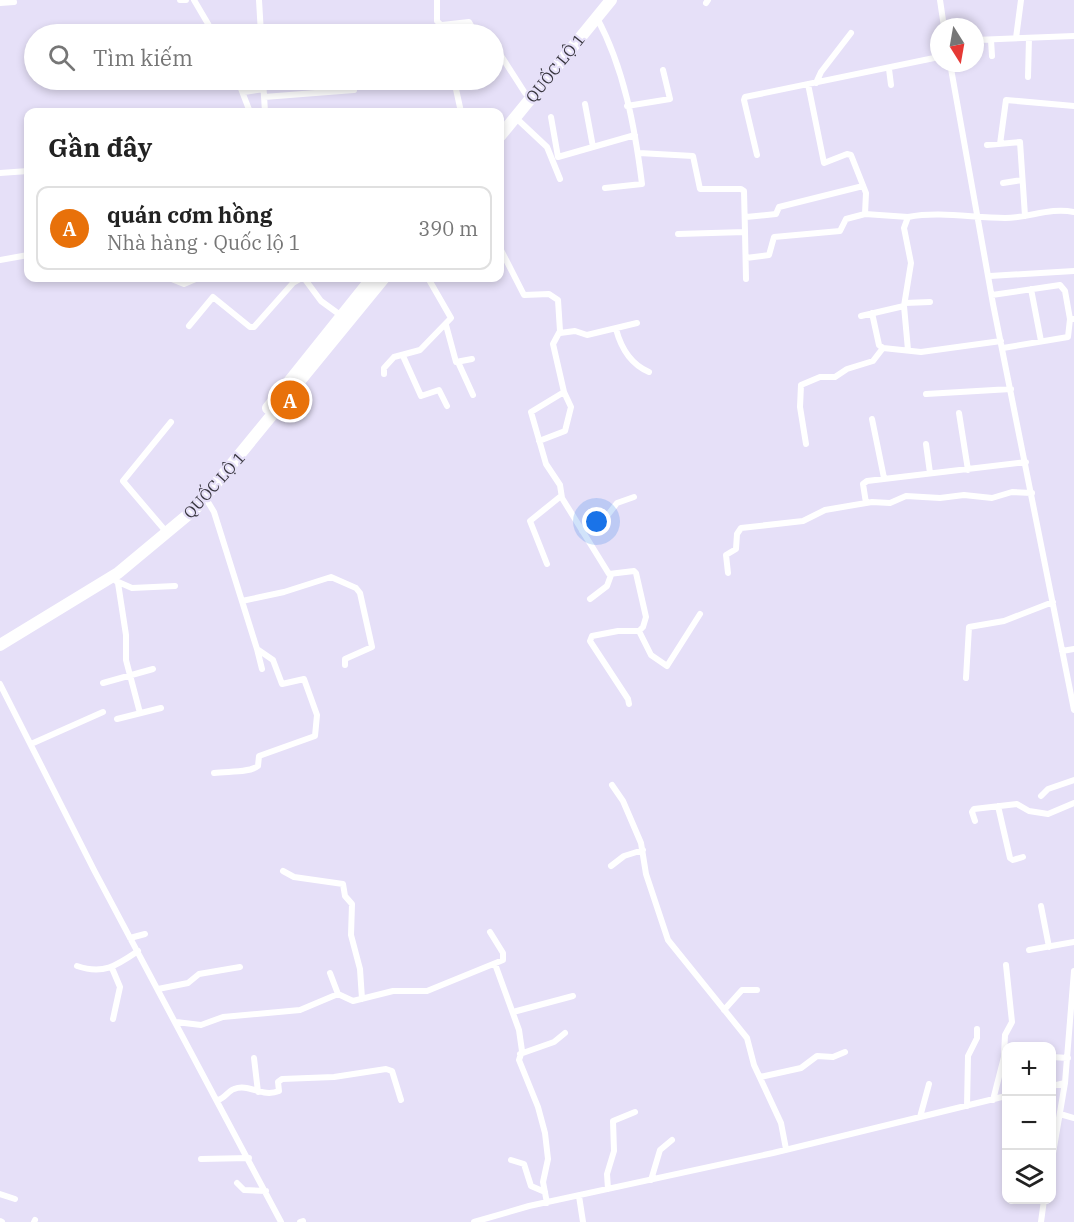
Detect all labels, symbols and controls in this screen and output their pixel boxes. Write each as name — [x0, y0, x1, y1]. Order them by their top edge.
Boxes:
north arrow — [930, 18, 984, 72]
search box — [24, 24, 504, 90]
street label: QUỐC LỘ 1 — [519, 28, 589, 107]
icon: search — [45, 41, 78, 74]
text: Tìm kiếm — [93, 43, 193, 72]
text: Gần đây — [48, 130, 152, 164]
text: quán cơm hồng — [107, 200, 273, 229]
text: A — [63, 215, 76, 242]
text: 390 m — [418, 215, 478, 242]
text: Nhà hàng · Quốc lộ 1 — [107, 229, 300, 256]
pin: A — [270, 378, 310, 422]
street label: QUỐC LỘ 1 — [177, 445, 249, 523]
your location — [582, 507, 611, 536]
map controls — [1002, 1042, 1056, 1204]
button: + — [1002, 1042, 1056, 1096]
button: − — [1002, 1096, 1056, 1150]
button: layers — [1002, 1150, 1056, 1204]

